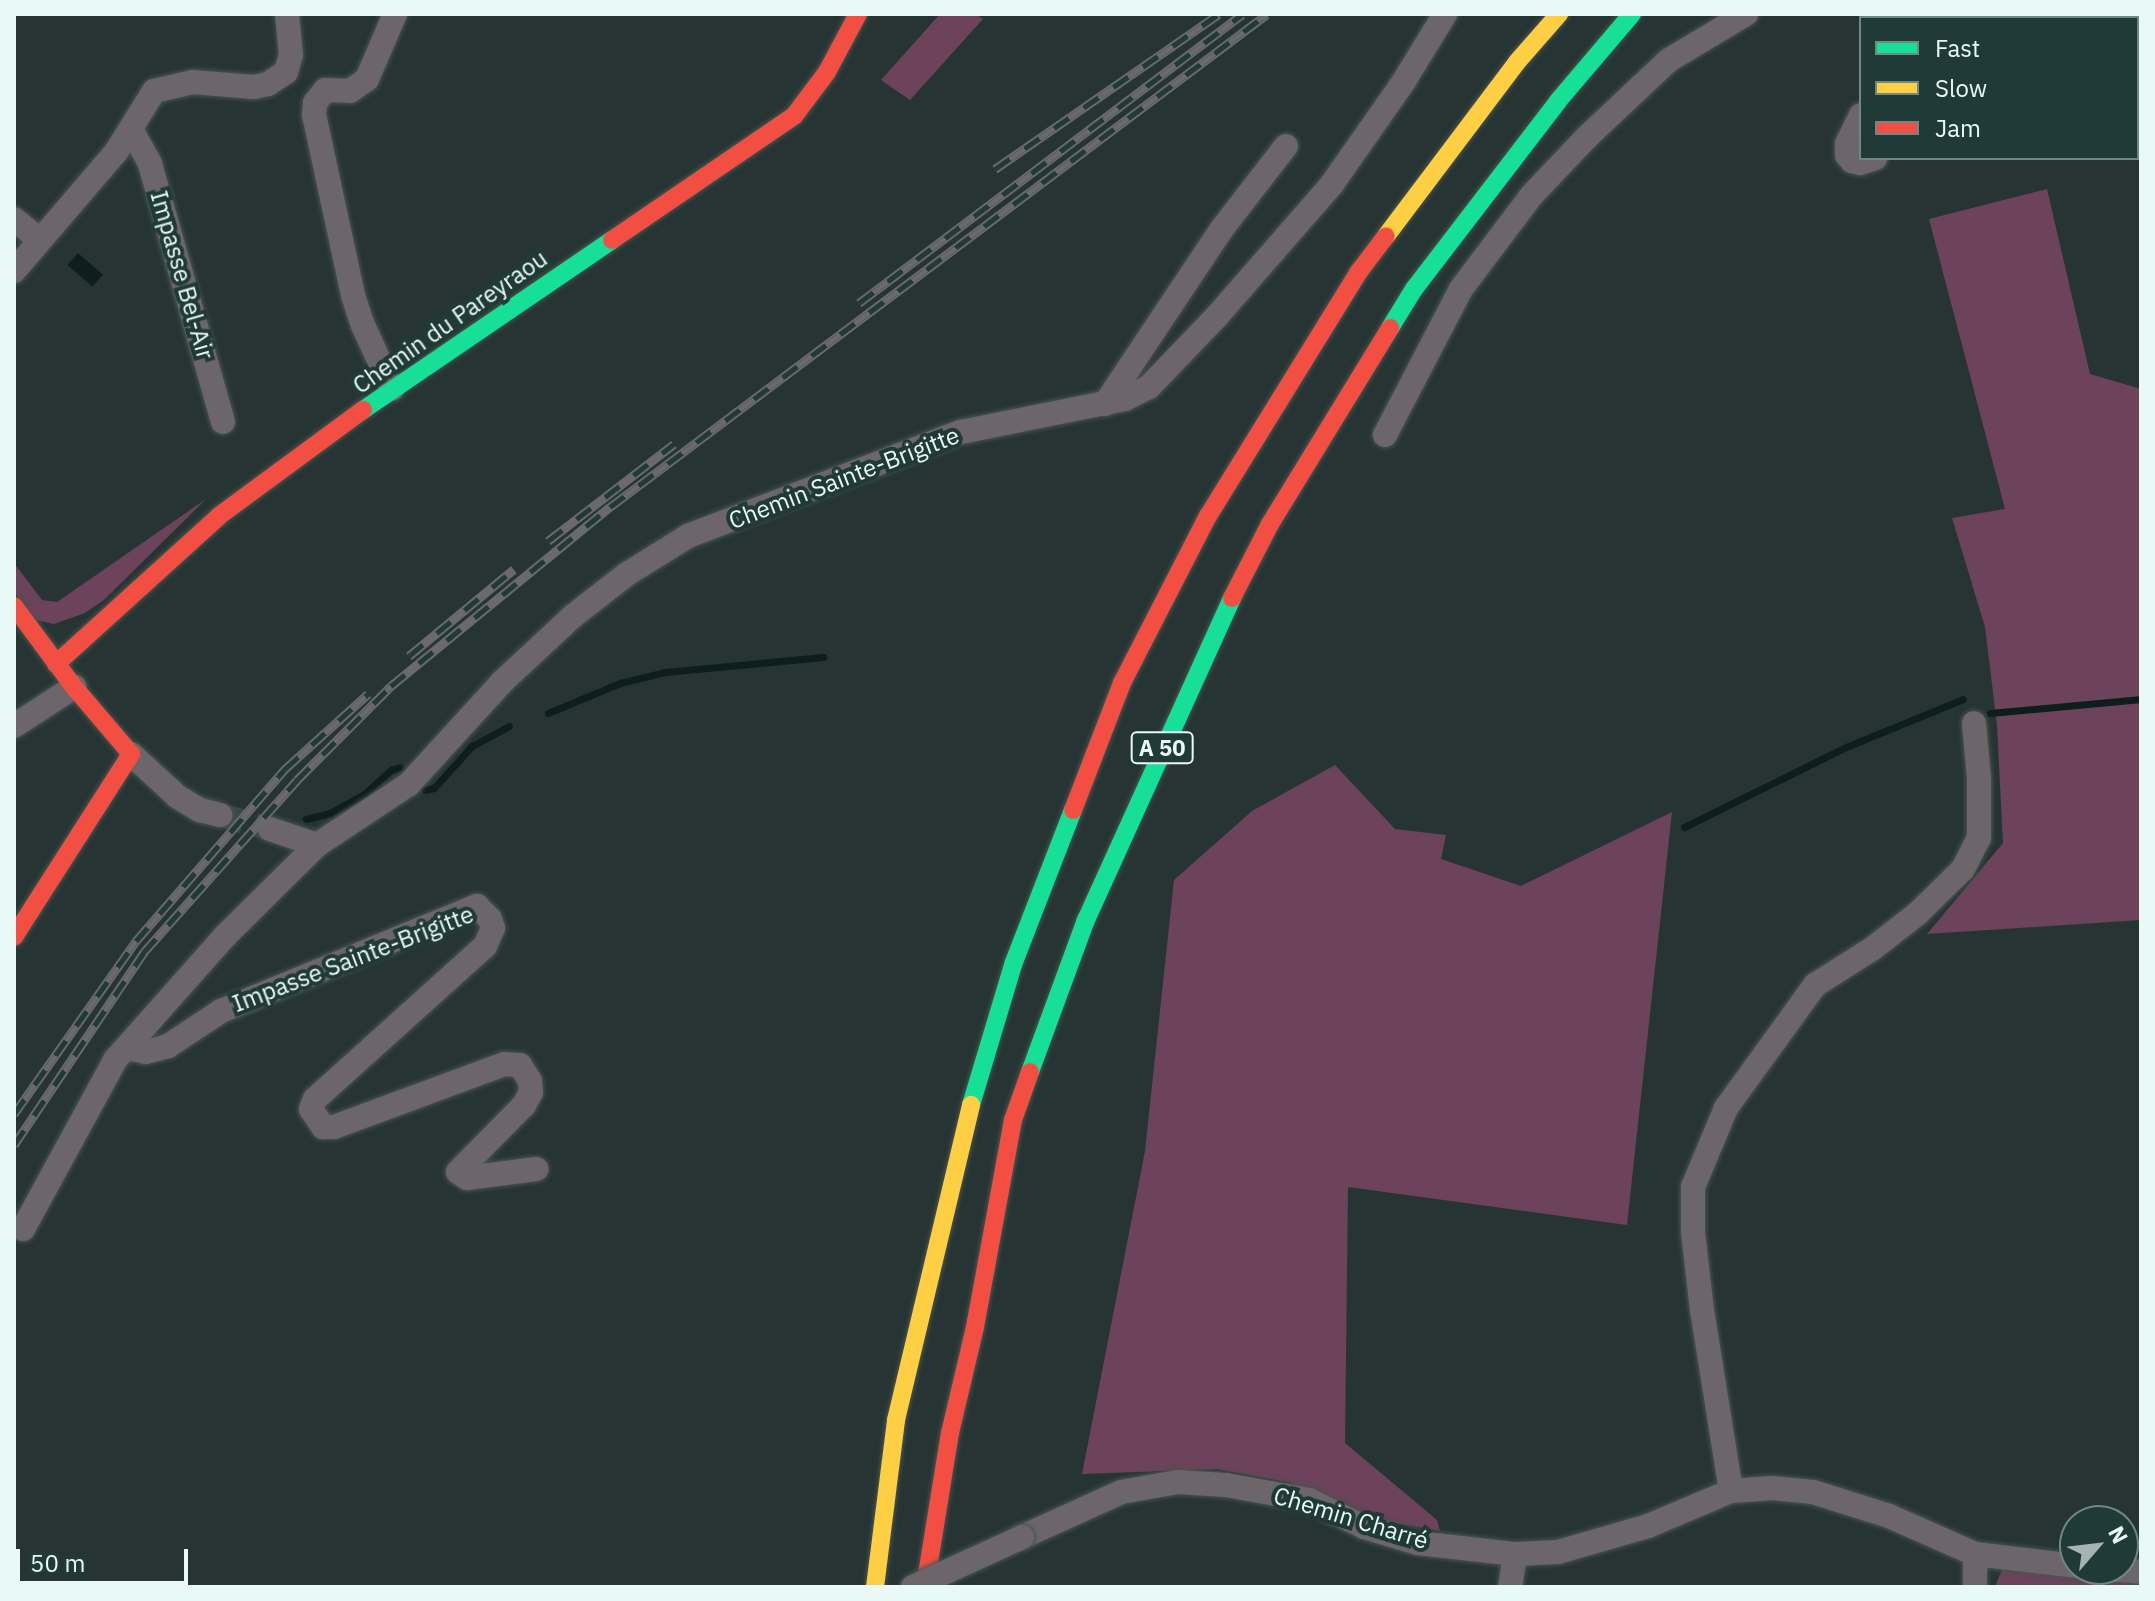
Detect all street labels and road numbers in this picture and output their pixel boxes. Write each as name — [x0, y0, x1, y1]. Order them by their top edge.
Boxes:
street label: Impasse Bel-Air — [144, 188, 220, 362]
street label: Chemin du Pareyraou — [347, 244, 553, 400]
street label: Chemin Sainte-Brigitte — [725, 421, 963, 535]
road number: A 50 — [1130, 730, 1194, 766]
street label: Impasse Sainte-Brigitte — [228, 900, 478, 1018]
street label: Chemin Charré — [1270, 1481, 1432, 1555]

